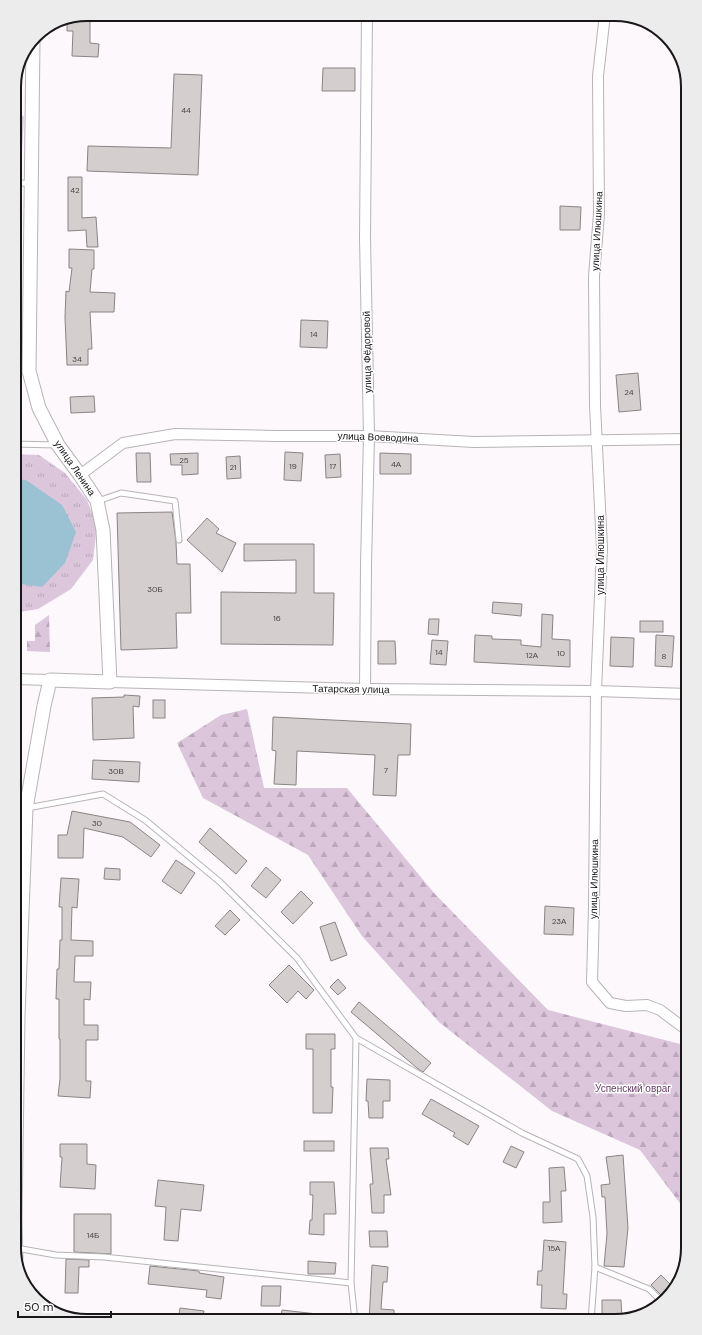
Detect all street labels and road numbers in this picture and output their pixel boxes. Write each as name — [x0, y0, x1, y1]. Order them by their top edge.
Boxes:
street label: улица Илюшкина — [588, 190, 606, 271]
street label: улица Фёдоровой — [360, 311, 374, 393]
street label: улица Воеводина — [337, 429, 419, 445]
street label: улица Ленина — [52, 438, 99, 499]
street label: улица Илюшкина — [594, 515, 607, 595]
street label: Татарская улица — [312, 682, 390, 696]
street label: улица Илюшкина — [587, 839, 601, 919]

